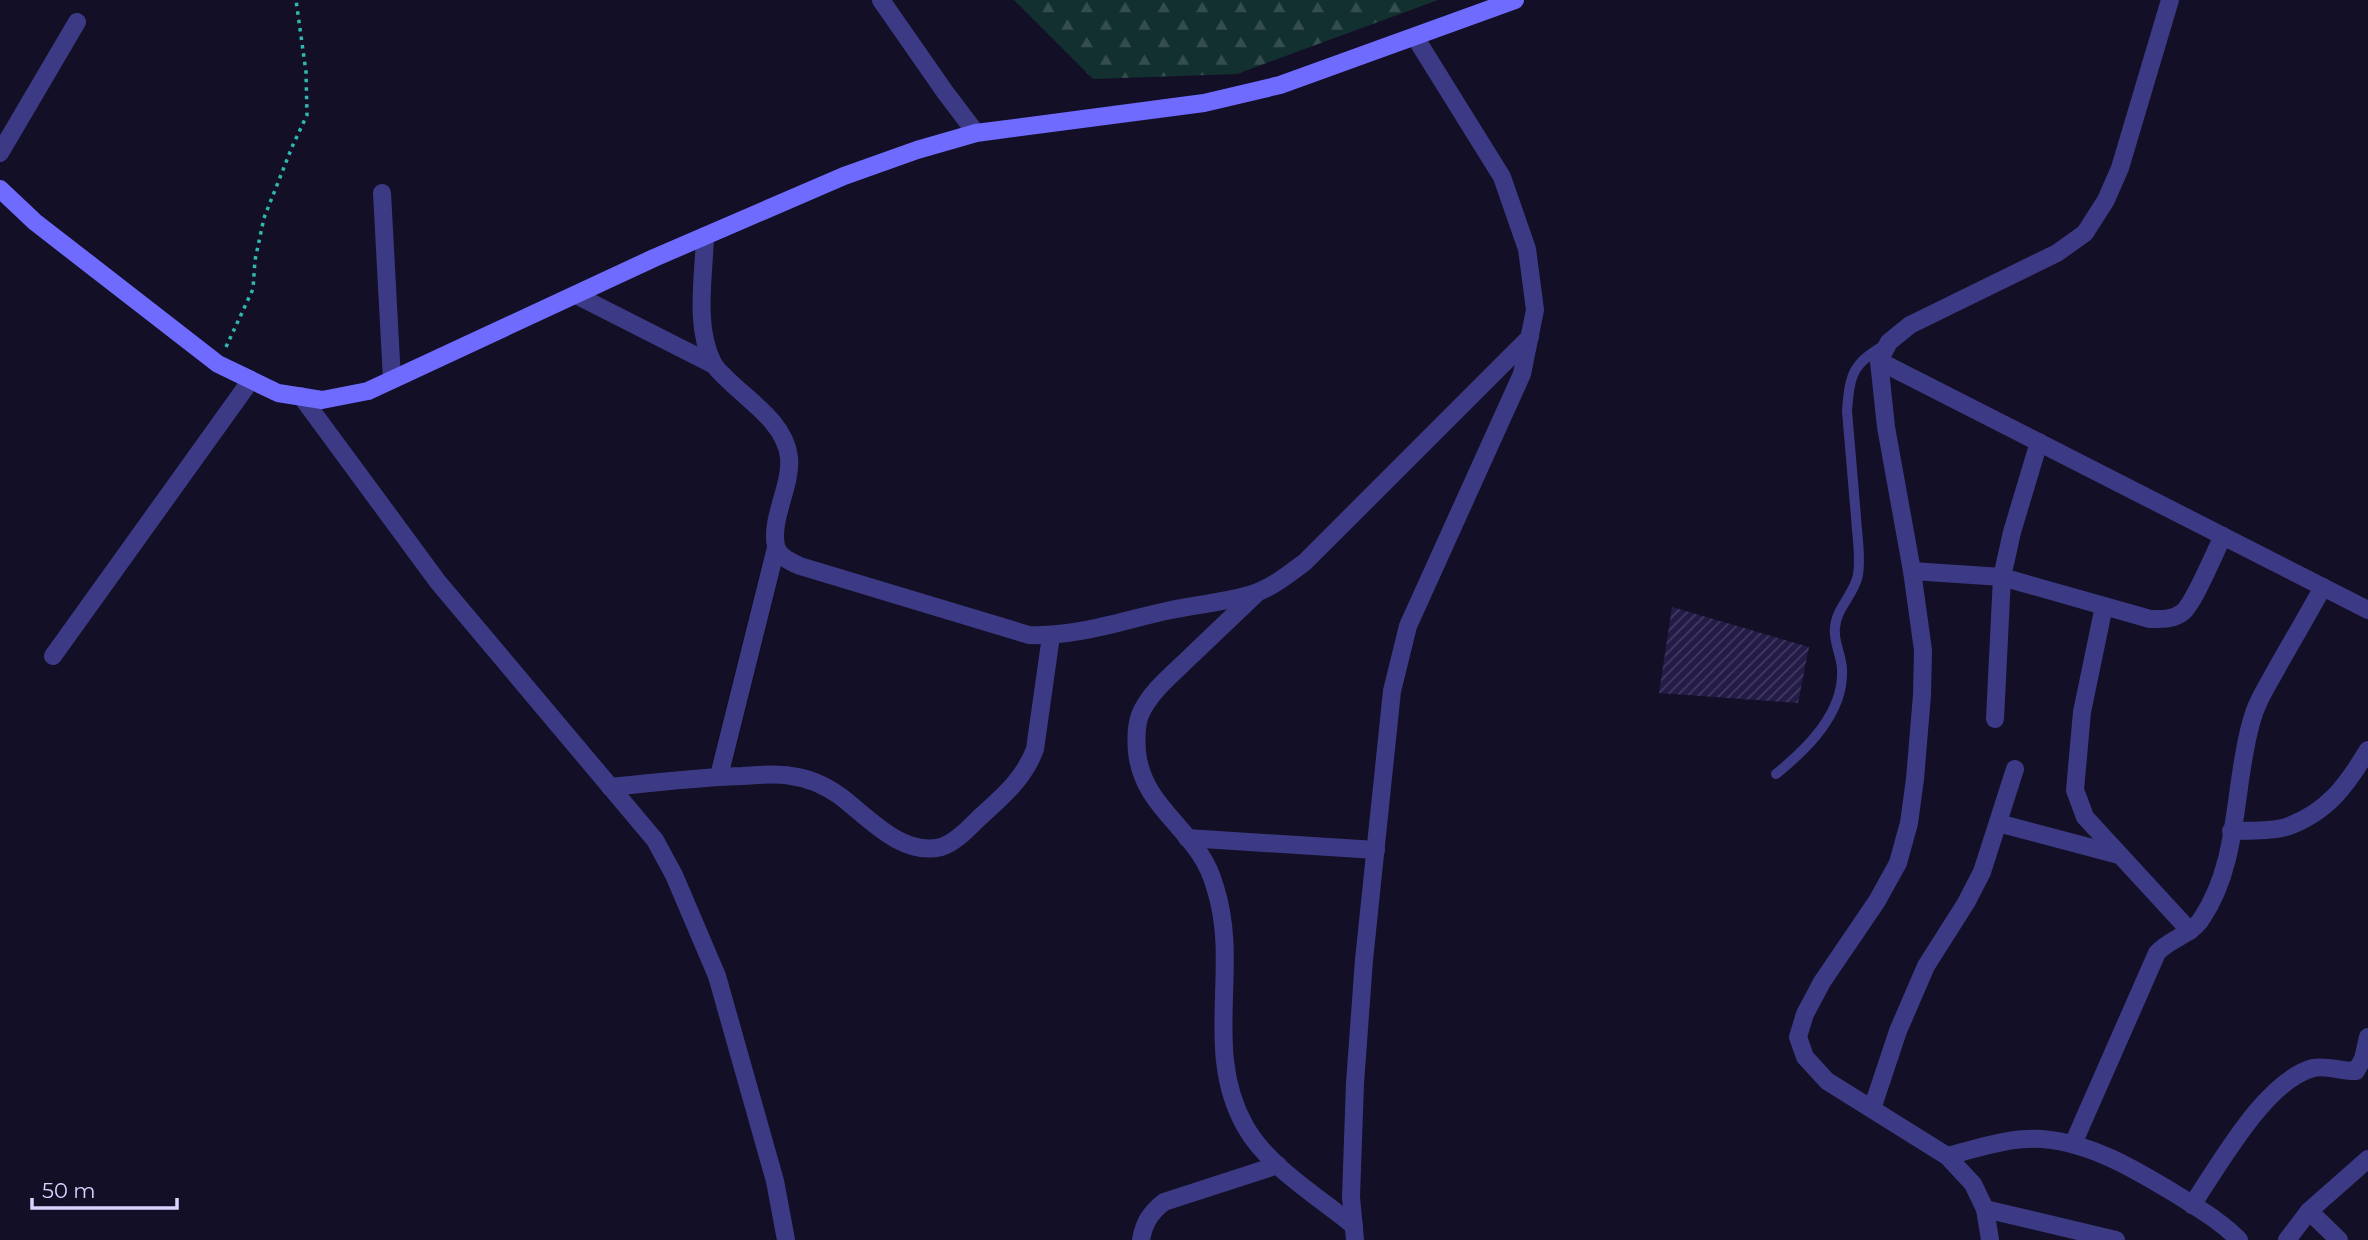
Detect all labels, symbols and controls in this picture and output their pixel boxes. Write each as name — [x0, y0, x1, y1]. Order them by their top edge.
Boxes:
scale bar — [32, 1166, 177, 1210]
text: 50 m — [42, 1178, 96, 1203]

